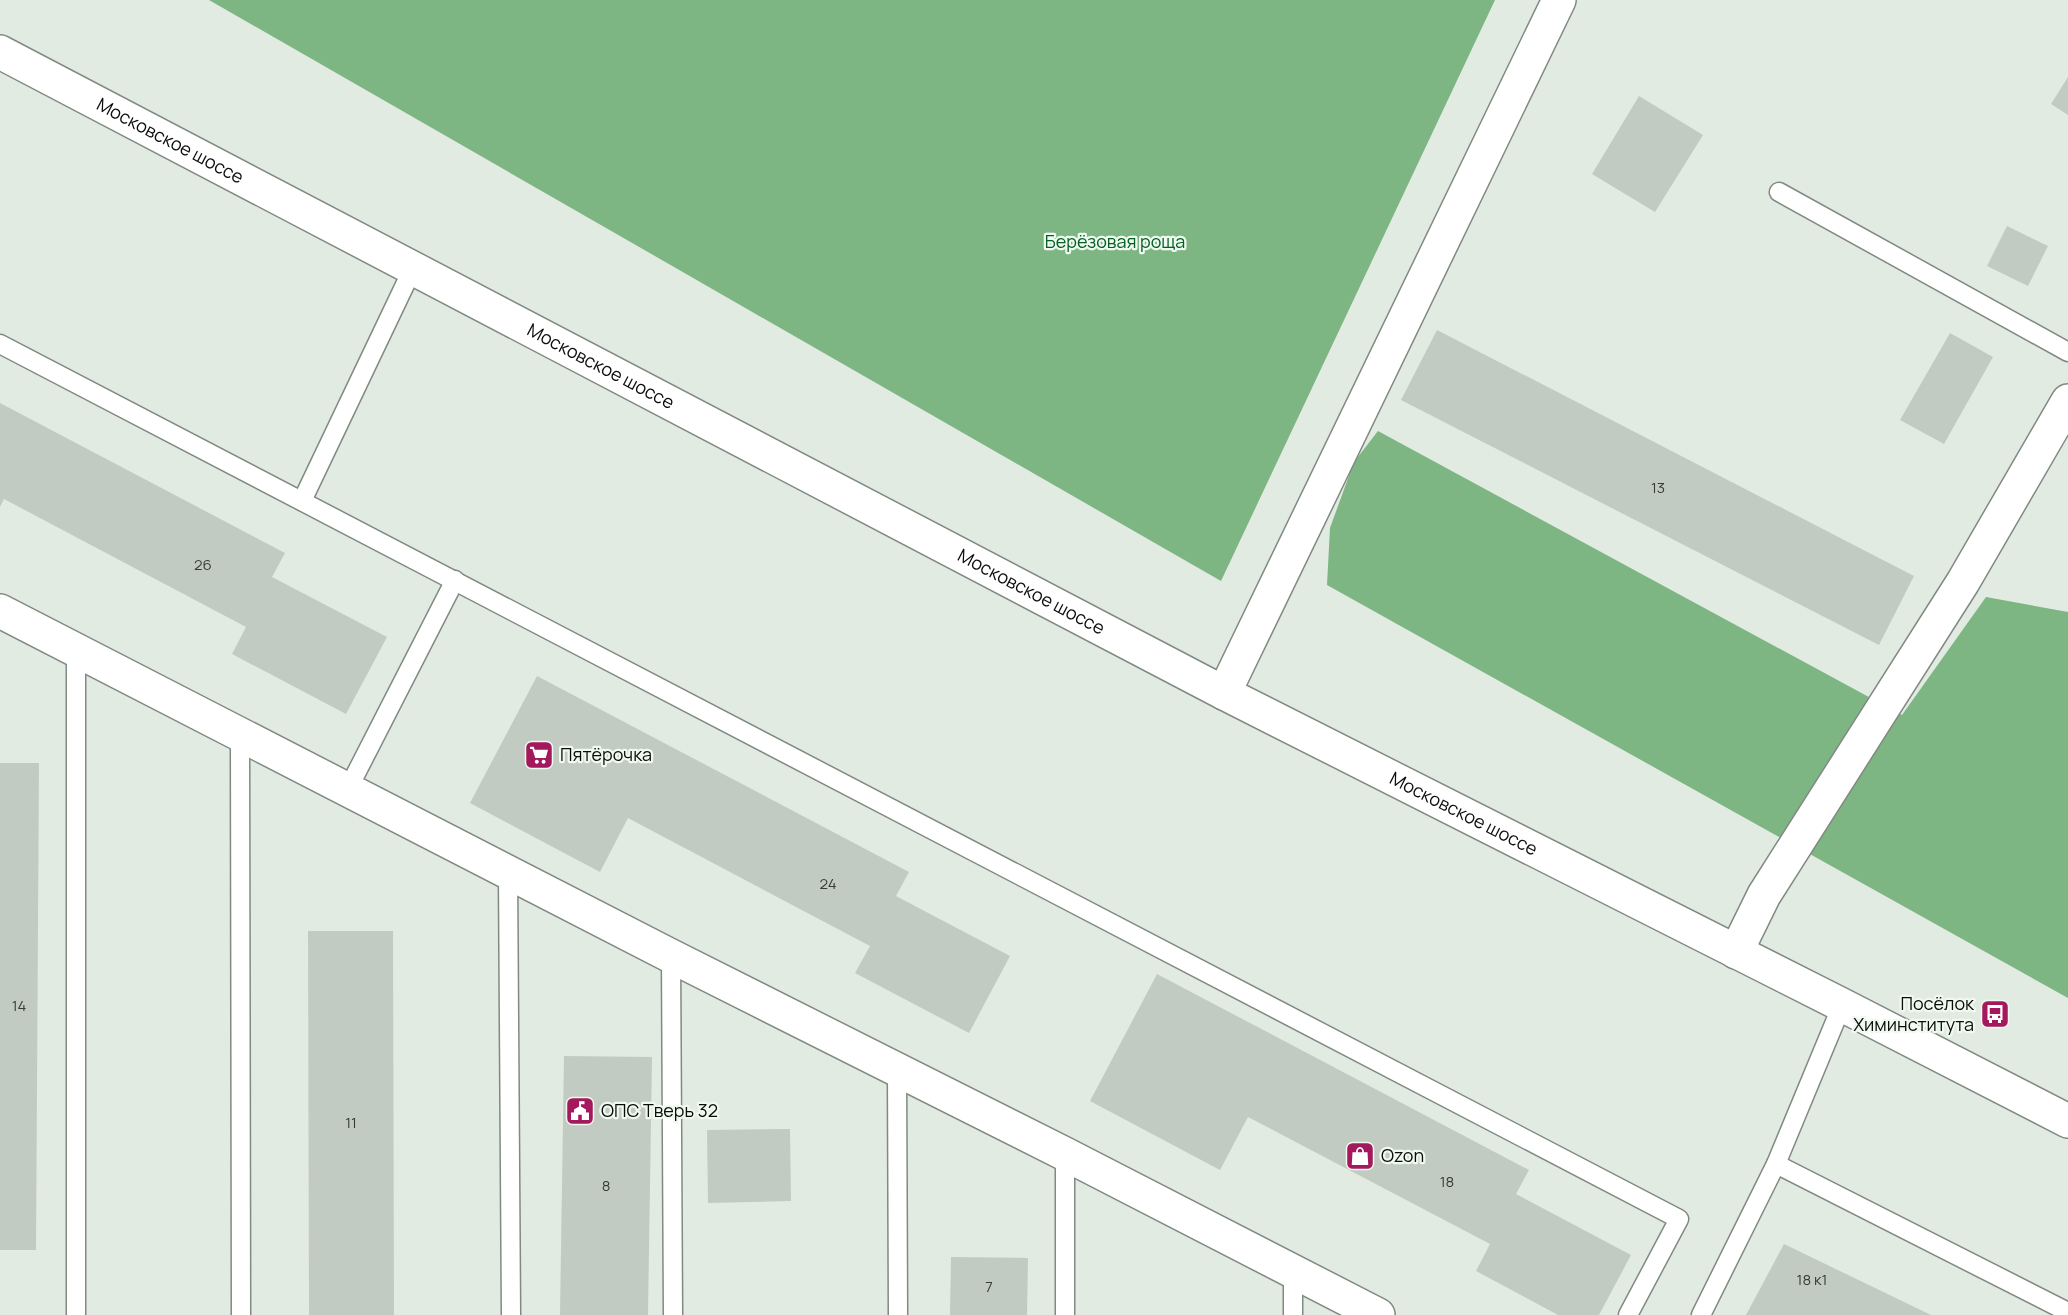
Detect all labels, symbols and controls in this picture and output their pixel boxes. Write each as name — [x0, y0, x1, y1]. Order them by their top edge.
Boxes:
street label: Московское шоссе — [93, 92, 248, 189]
park label: Берёзовая роща — [1045, 229, 1185, 253]
street label: Московское шоссе — [523, 317, 679, 414]
house number: 13 — [1651, 477, 1665, 498]
street label: Московское шоссе — [954, 543, 1109, 640]
house number: 26 — [194, 554, 212, 575]
supermarket icon: Пятёрочка — [523, 739, 555, 771]
place label: Пятёрочка — [560, 742, 652, 766]
street label: Московское шоссе — [1386, 766, 1542, 860]
house number: 24 — [819, 873, 837, 894]
place label: Посёлок Химинститута — [1853, 991, 1975, 1036]
house number: 14 — [12, 995, 26, 1016]
bus stop icon: Посёлок Химинститута — [1979, 998, 2011, 1030]
public building icon: ОПС Тверь 32 — [564, 1095, 596, 1127]
place label: ОПС Тверь 32 — [601, 1098, 718, 1122]
house number: 11 — [345, 1112, 357, 1133]
shop icon: Ozon — [1344, 1140, 1376, 1172]
place label: Ozon — [1381, 1143, 1424, 1167]
house number: 18 — [1440, 1171, 1454, 1192]
house number: 8 — [602, 1175, 610, 1196]
house number: 18 к1 — [1797, 1269, 1827, 1290]
house number: 7 — [985, 1276, 993, 1297]

